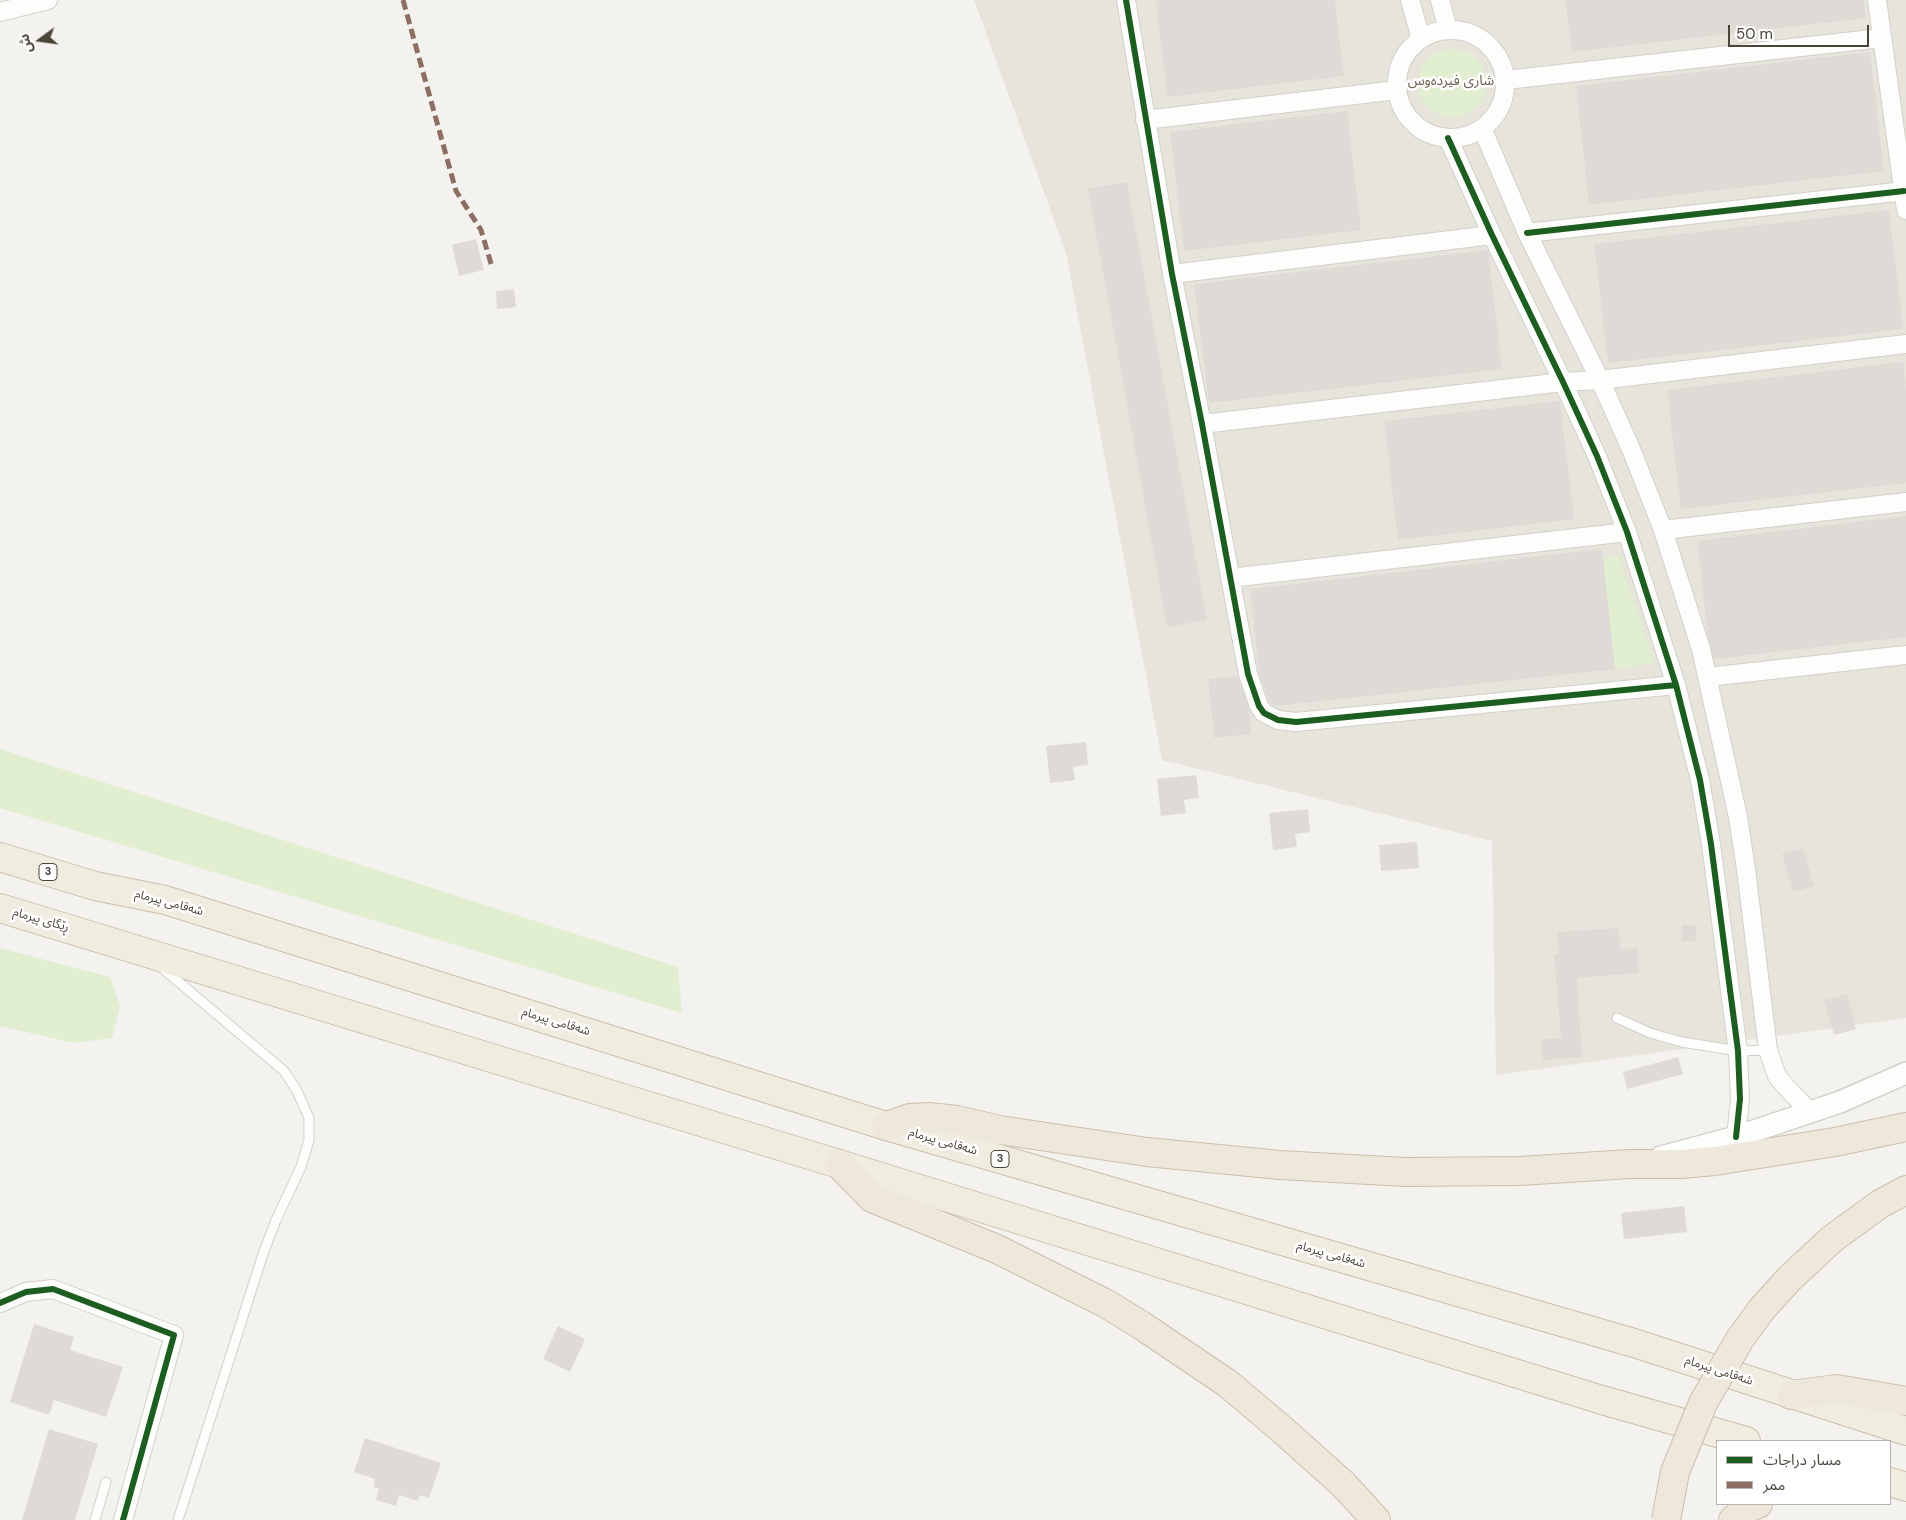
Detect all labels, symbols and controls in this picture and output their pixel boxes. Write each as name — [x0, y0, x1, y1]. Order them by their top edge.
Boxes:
north arrow — [15, 15, 65, 65]
scale bar — [1731, 15, 1872, 47]
text: 50 m — [1736, 24, 1773, 44]
text: ش — [14, 32, 36, 55]
district label: شاری فیردەوس — [1408, 73, 1494, 89]
road number: 3 — [39, 864, 57, 880]
street label: شەقامی پیرمام — [133, 887, 205, 919]
street label: ڕێگای پیرمام — [11, 905, 71, 935]
street label: شەقامی پیرمام — [520, 1005, 592, 1039]
street label: شەقامی پیرمام — [907, 1125, 979, 1159]
road number: 3 — [991, 1150, 1009, 1168]
street label: شەقامی پیرمام — [1295, 1238, 1367, 1272]
street label: شەقامی پیرمام — [1683, 1353, 1755, 1389]
legend — [1716, 1440, 1891, 1505]
text: مسار دراجات — [1763, 1450, 1841, 1470]
text: ممر — [1763, 1475, 1786, 1495]

